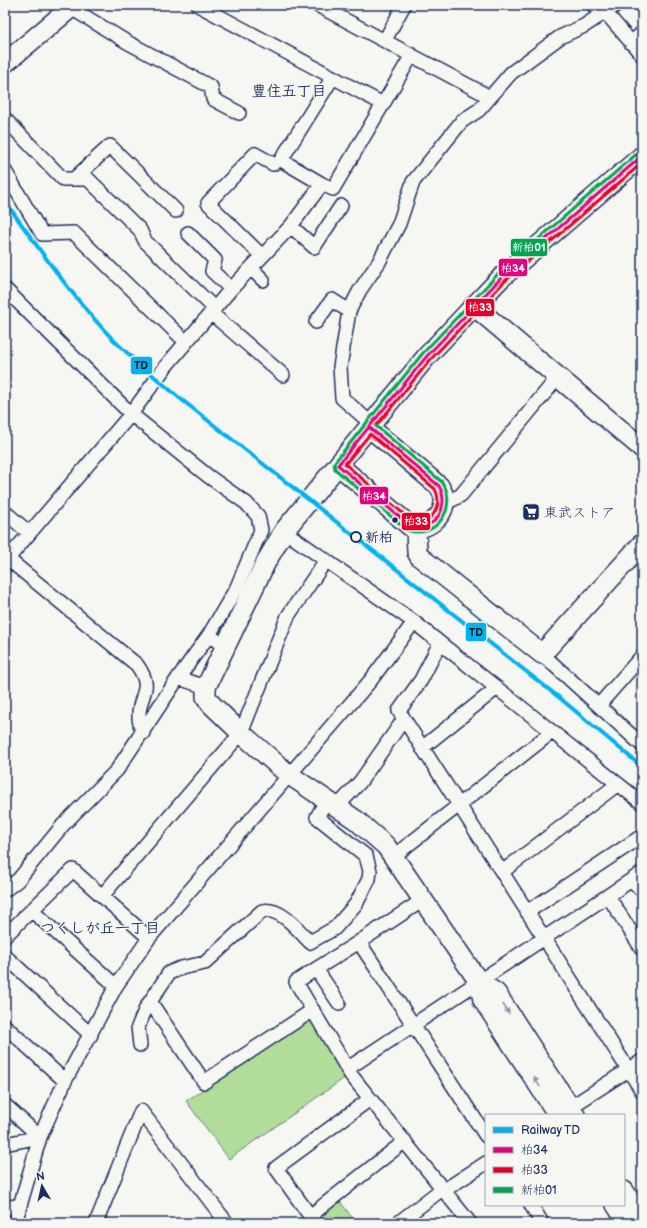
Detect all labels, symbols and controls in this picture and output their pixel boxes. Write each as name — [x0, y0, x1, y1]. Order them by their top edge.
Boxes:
district label: 豊住五丁目 — [251, 82, 327, 101]
line badge: 新柏01 — [510, 238, 548, 257]
text: 新柏01 — [512, 241, 546, 254]
line badge: 柏34 — [498, 258, 528, 277]
text: 柏34 — [501, 262, 525, 275]
line badge: 柏33 — [465, 298, 495, 317]
text: 柏33 — [468, 301, 492, 314]
line badge: TD — [130, 356, 153, 375]
text: TD — [134, 359, 148, 372]
line badge: 柏34 — [359, 486, 389, 505]
text: 柏34 — [362, 490, 386, 503]
supermarket icon: 東武ストア — [521, 502, 541, 522]
place label: 東武ストア — [544, 504, 615, 521]
line badge: 柏33 — [401, 512, 431, 531]
unlabelled marker — [390, 515, 400, 525]
text: 柏33 — [404, 515, 428, 528]
place label: 新柏 — [365, 529, 393, 546]
marker: 新柏 — [350, 531, 362, 543]
line badge: TD — [465, 622, 487, 642]
text: TD — [469, 626, 483, 639]
district label: つくしが丘一丁目 — [40, 919, 160, 938]
one-way arrow — [502, 1004, 510, 1014]
one-way arrow — [533, 1077, 540, 1088]
legend — [485, 1114, 625, 1206]
text: Railway TD — [521, 1123, 580, 1138]
text: 柏34 — [521, 1143, 548, 1158]
text: 柏33 — [521, 1163, 548, 1178]
north arrow — [22, 1166, 62, 1206]
text: N — [35, 1170, 46, 1184]
text: 新柏01 — [521, 1183, 557, 1198]

